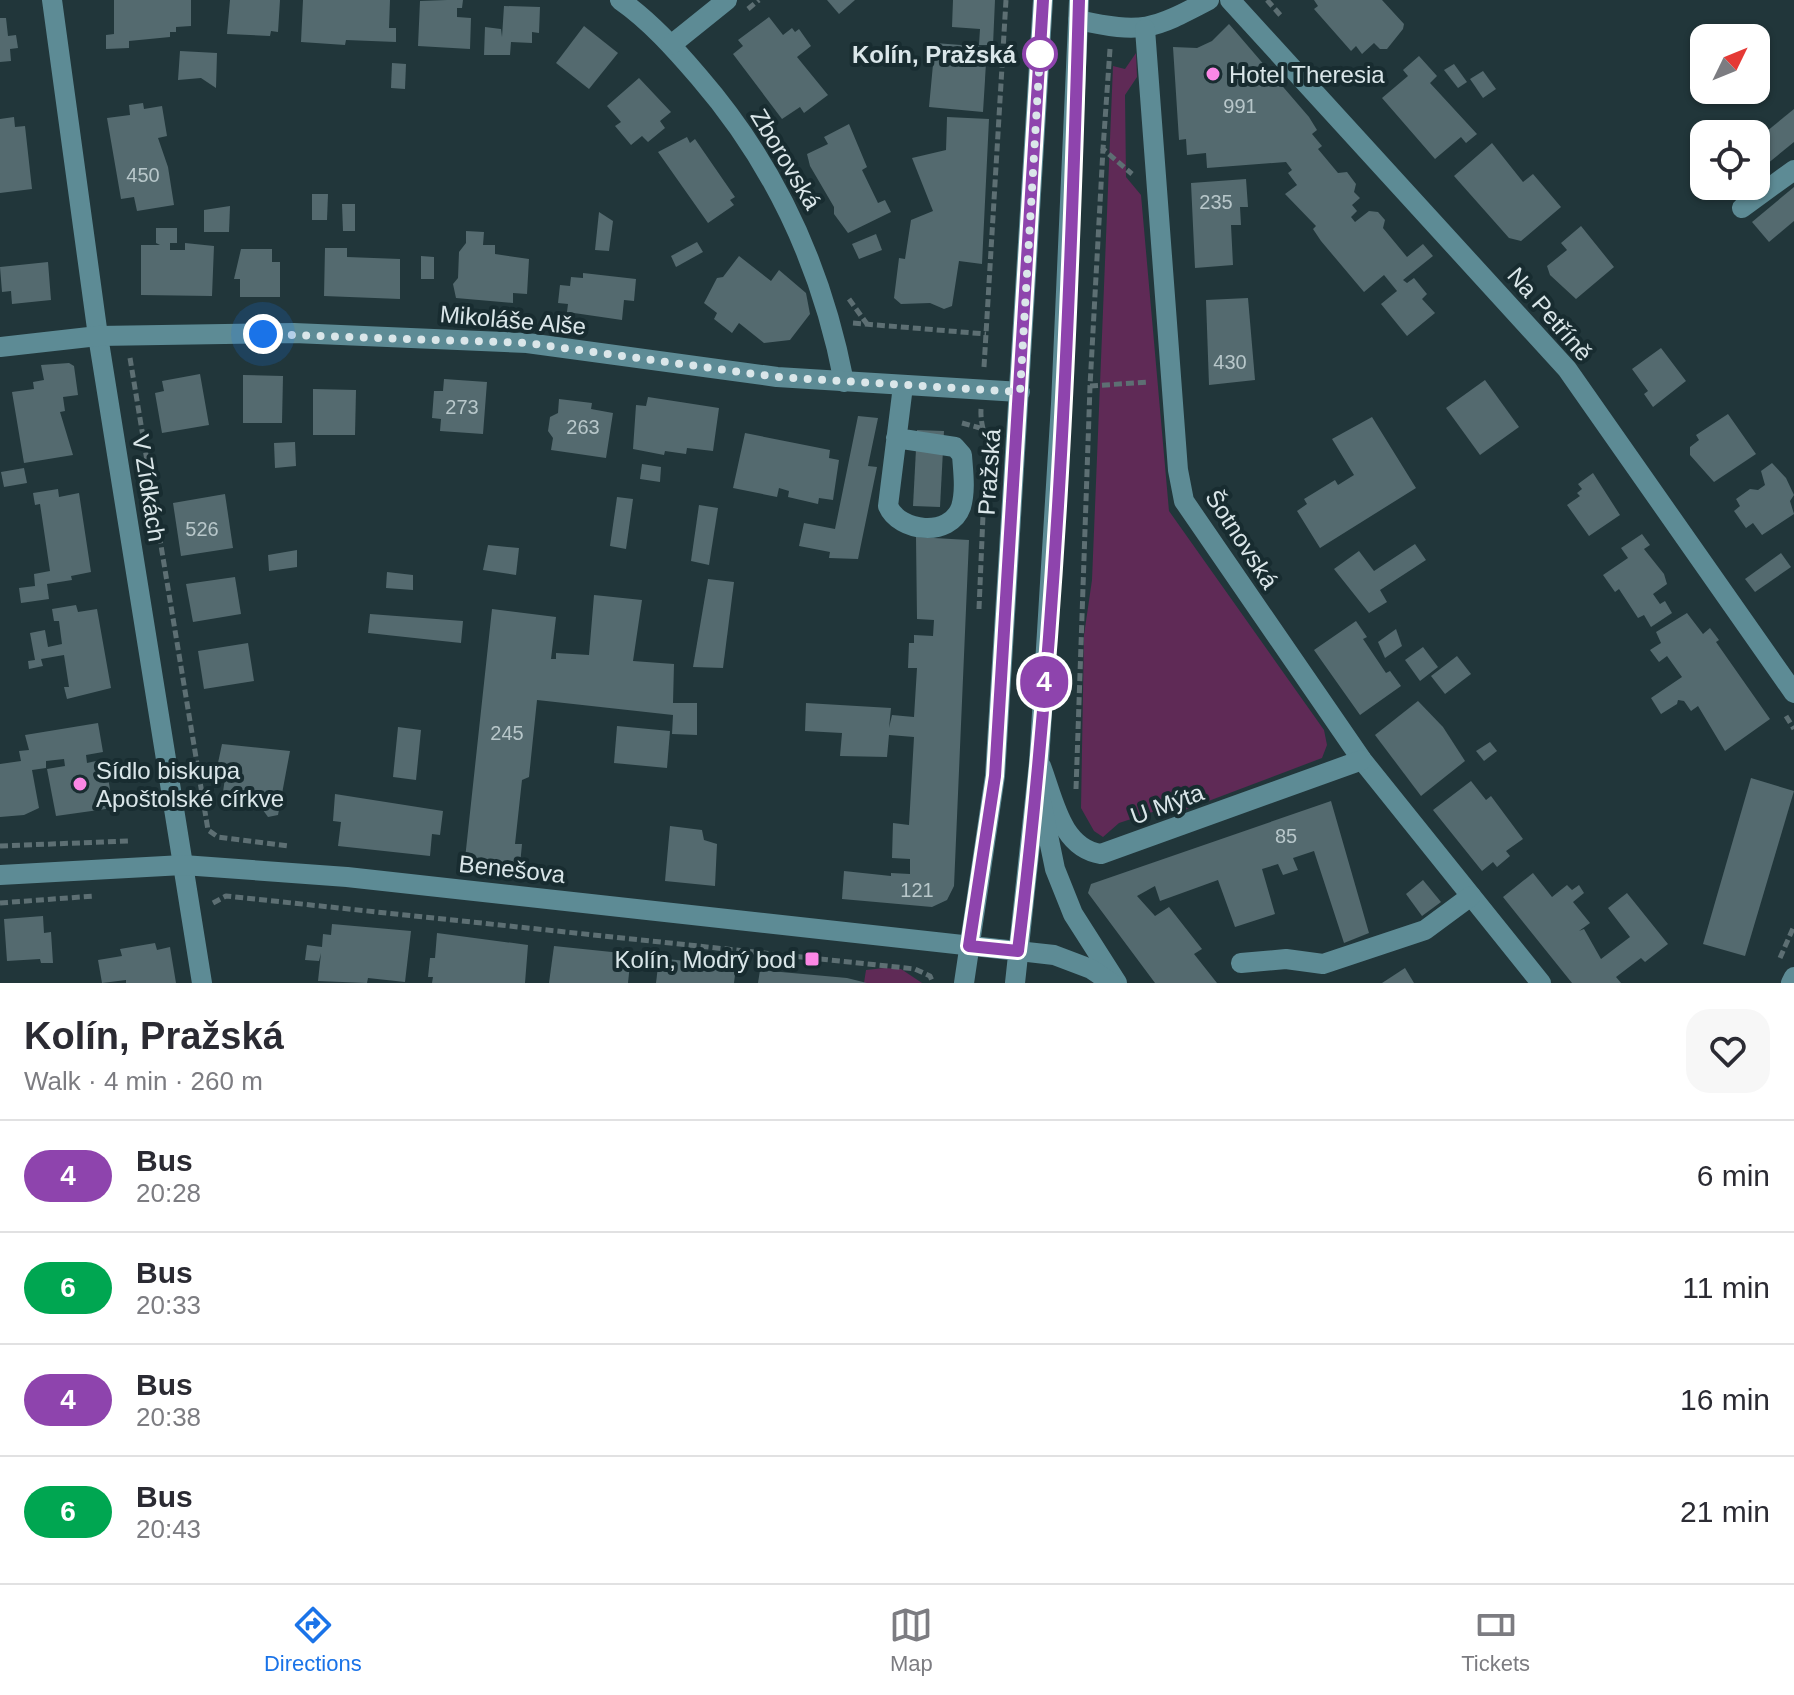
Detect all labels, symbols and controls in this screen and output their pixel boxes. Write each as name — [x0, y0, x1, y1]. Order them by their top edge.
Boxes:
north arrow — [1690, 24, 1770, 104]
map controls — [1690, 24, 1770, 200]
marker: Kolín, Pražská — [1023, 37, 1057, 71]
place label: Kolín, Pražská — [852, 41, 1017, 68]
place label: Hotel Theresia — [1229, 61, 1385, 88]
marker: Hotel Theresia — [1204, 65, 1222, 83]
house number: 991 — [1223, 95, 1257, 117]
street label: Zborovská — [746, 104, 827, 215]
button: locate — [1690, 120, 1770, 200]
house number: 450 — [126, 164, 160, 186]
house number: 235 — [1199, 191, 1233, 213]
street label: Na Petříně — [1502, 262, 1598, 366]
street label: Mikoláše Alše — [439, 300, 587, 340]
your location — [243, 314, 283, 354]
house number: 430 — [1213, 351, 1247, 373]
house number: 273 — [445, 396, 479, 418]
house number: 263 — [566, 416, 600, 438]
street label: Pražská — [973, 427, 1006, 516]
street label: V Zídkách — [127, 433, 171, 543]
street label: Šotnovská — [1200, 485, 1284, 594]
house number: 526 — [185, 518, 219, 540]
line badge: 4 — [1018, 656, 1070, 708]
text: 4 — [1036, 666, 1052, 697]
house number: 245 — [490, 722, 524, 744]
place label: Sídlo biskupa Apoštolské církve — [96, 757, 284, 812]
marker: Sídlo biskupa Apoštolské církve — [71, 775, 89, 793]
street label: U Mýta — [1127, 778, 1208, 830]
house number: 85 — [1275, 825, 1297, 847]
street label: Benešova — [458, 850, 567, 888]
house number: 121 — [900, 879, 934, 901]
place label: Kolín, Modrý bod — [615, 946, 796, 973]
marker: Kolín, Modrý bod — [803, 950, 821, 968]
button: heart — [1686, 1009, 1770, 1093]
text: Kolín, Pražská — [24, 1015, 284, 1057]
text: Walk · 4 min · 260 m — [24, 1066, 263, 1096]
text: Bus — [136, 1144, 193, 1177]
text: 6 min — [1697, 1159, 1770, 1192]
text: 4 — [60, 1160, 76, 1191]
text: 20:28 — [136, 1178, 201, 1208]
text: Bus — [136, 1256, 193, 1289]
text: 11 min — [1682, 1271, 1770, 1304]
text: 6 — [60, 1272, 76, 1303]
text: 20:33 — [136, 1290, 201, 1320]
text: Bus — [136, 1368, 193, 1401]
text: 16 min — [1680, 1383, 1770, 1416]
text: 4 — [60, 1384, 76, 1415]
text: 20:38 — [136, 1402, 201, 1432]
text: Bus — [136, 1480, 193, 1513]
text: 21 min — [1680, 1495, 1770, 1528]
text: 6 — [60, 1496, 76, 1527]
text: 20:43 — [136, 1514, 201, 1544]
tab: Directions — [264, 1603, 362, 1677]
tab: Map — [889, 1603, 933, 1677]
tab: Tickets — [1461, 1603, 1530, 1677]

